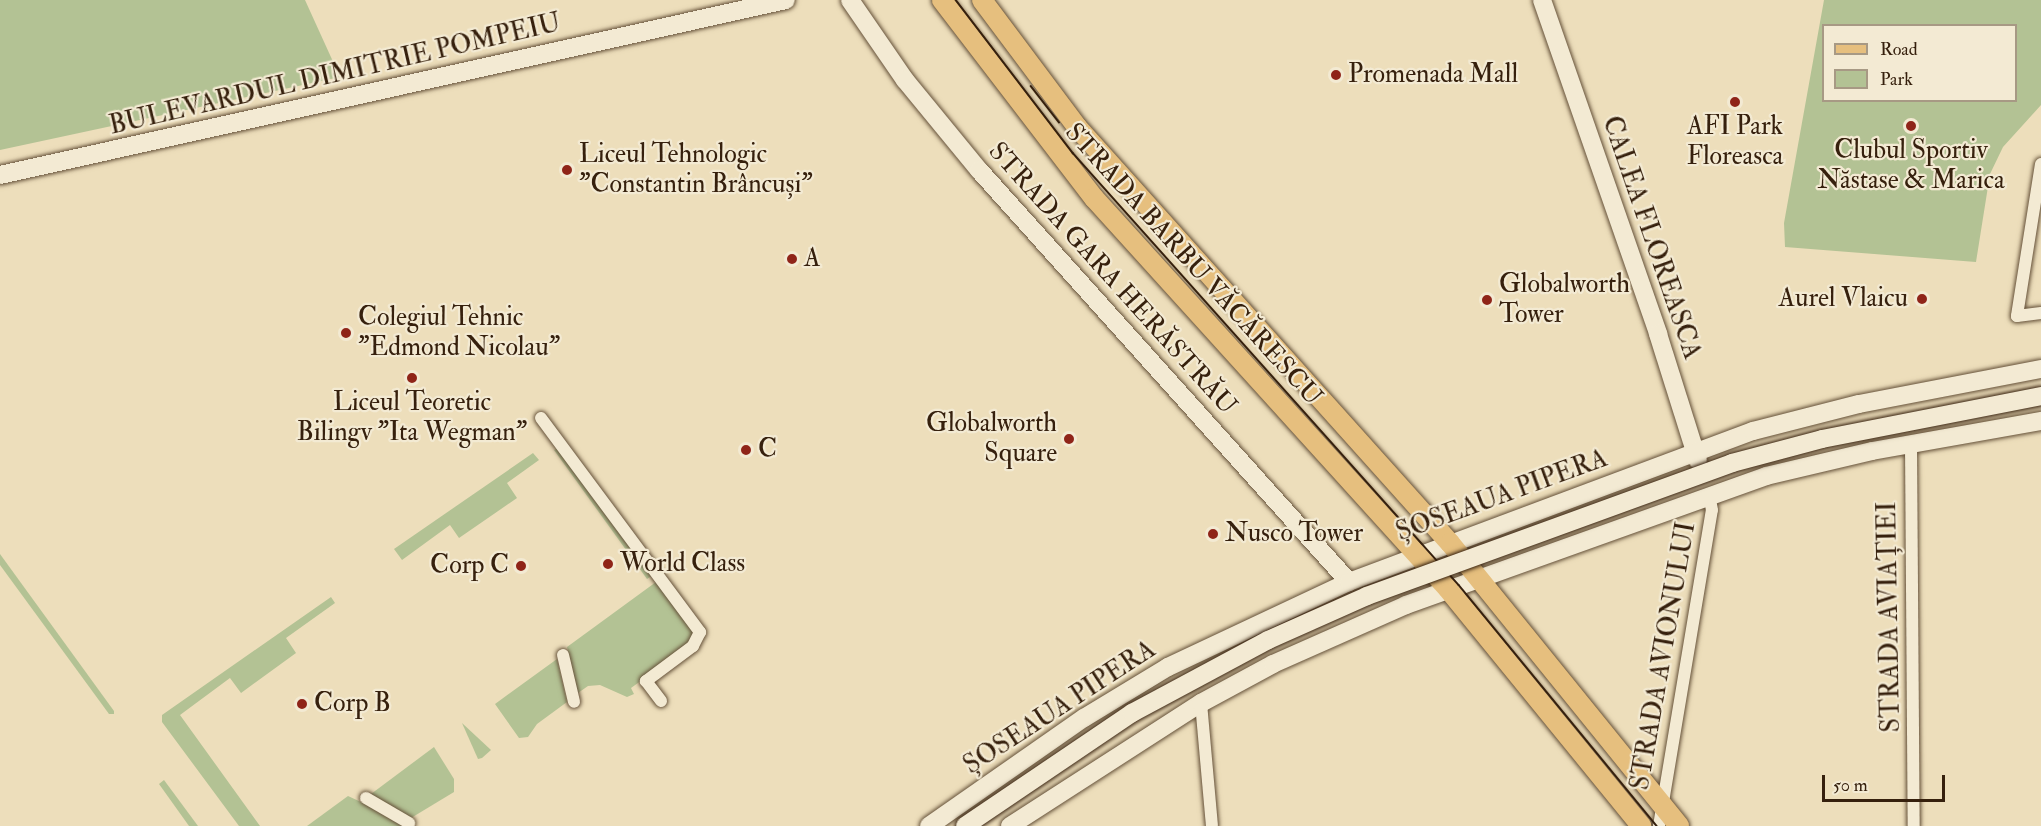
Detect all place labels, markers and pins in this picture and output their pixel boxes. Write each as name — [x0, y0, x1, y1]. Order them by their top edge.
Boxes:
place label: Promenada Mall — [1348, 59, 1518, 91]
marker: Promenada Mall — [1329, 68, 1343, 82]
marker: AFI Park Floreasca — [1728, 95, 1742, 109]
place label: AFI Park Floreasca — [1687, 111, 1783, 172]
marker: Clubul Sportiv Năstase & Marica — [1904, 119, 1918, 133]
place label: Clubul Sportiv Năstase & Marica — [1817, 135, 2005, 196]
place label: Liceul Tehnologic "Constantin Brâncuși" — [579, 139, 813, 200]
marker: Liceul Tehnologic "Constantin Brâncuși" — [560, 163, 574, 177]
place label: A — [804, 243, 821, 275]
marker: A — [785, 252, 799, 266]
place label: Globalworth Tower — [1499, 269, 1630, 330]
place label: Aurel Vlaicu — [1779, 283, 1908, 315]
marker: Aurel Vlaicu — [1913, 290, 1931, 308]
marker: Globalworth Tower — [1480, 293, 1494, 307]
place label: Colegiul Tehnic "Edmond Nicolau" — [358, 302, 560, 364]
marker: Colegiul Tehnic "Edmond Nicolau" — [339, 326, 353, 340]
marker: Liceul Teoretic Bilingv "Ita Wegman" — [405, 371, 419, 385]
place label: Liceul Teoretic Bilingv "Ita Wegman" — [297, 387, 527, 448]
place label: Globalworth Square — [926, 408, 1057, 470]
marker: Globalworth Square — [1062, 432, 1076, 446]
place label: C — [758, 434, 777, 466]
marker: C — [739, 443, 753, 457]
place label: Nusco Tower — [1225, 518, 1363, 550]
marker: Nusco Tower — [1206, 527, 1220, 541]
place label: World Class — [620, 548, 745, 580]
place label: Corp C — [430, 550, 509, 582]
marker: World Class — [601, 557, 615, 571]
marker: Corp C — [514, 559, 528, 573]
place label: Corp B — [314, 688, 391, 720]
marker: Corp B — [295, 697, 309, 711]

